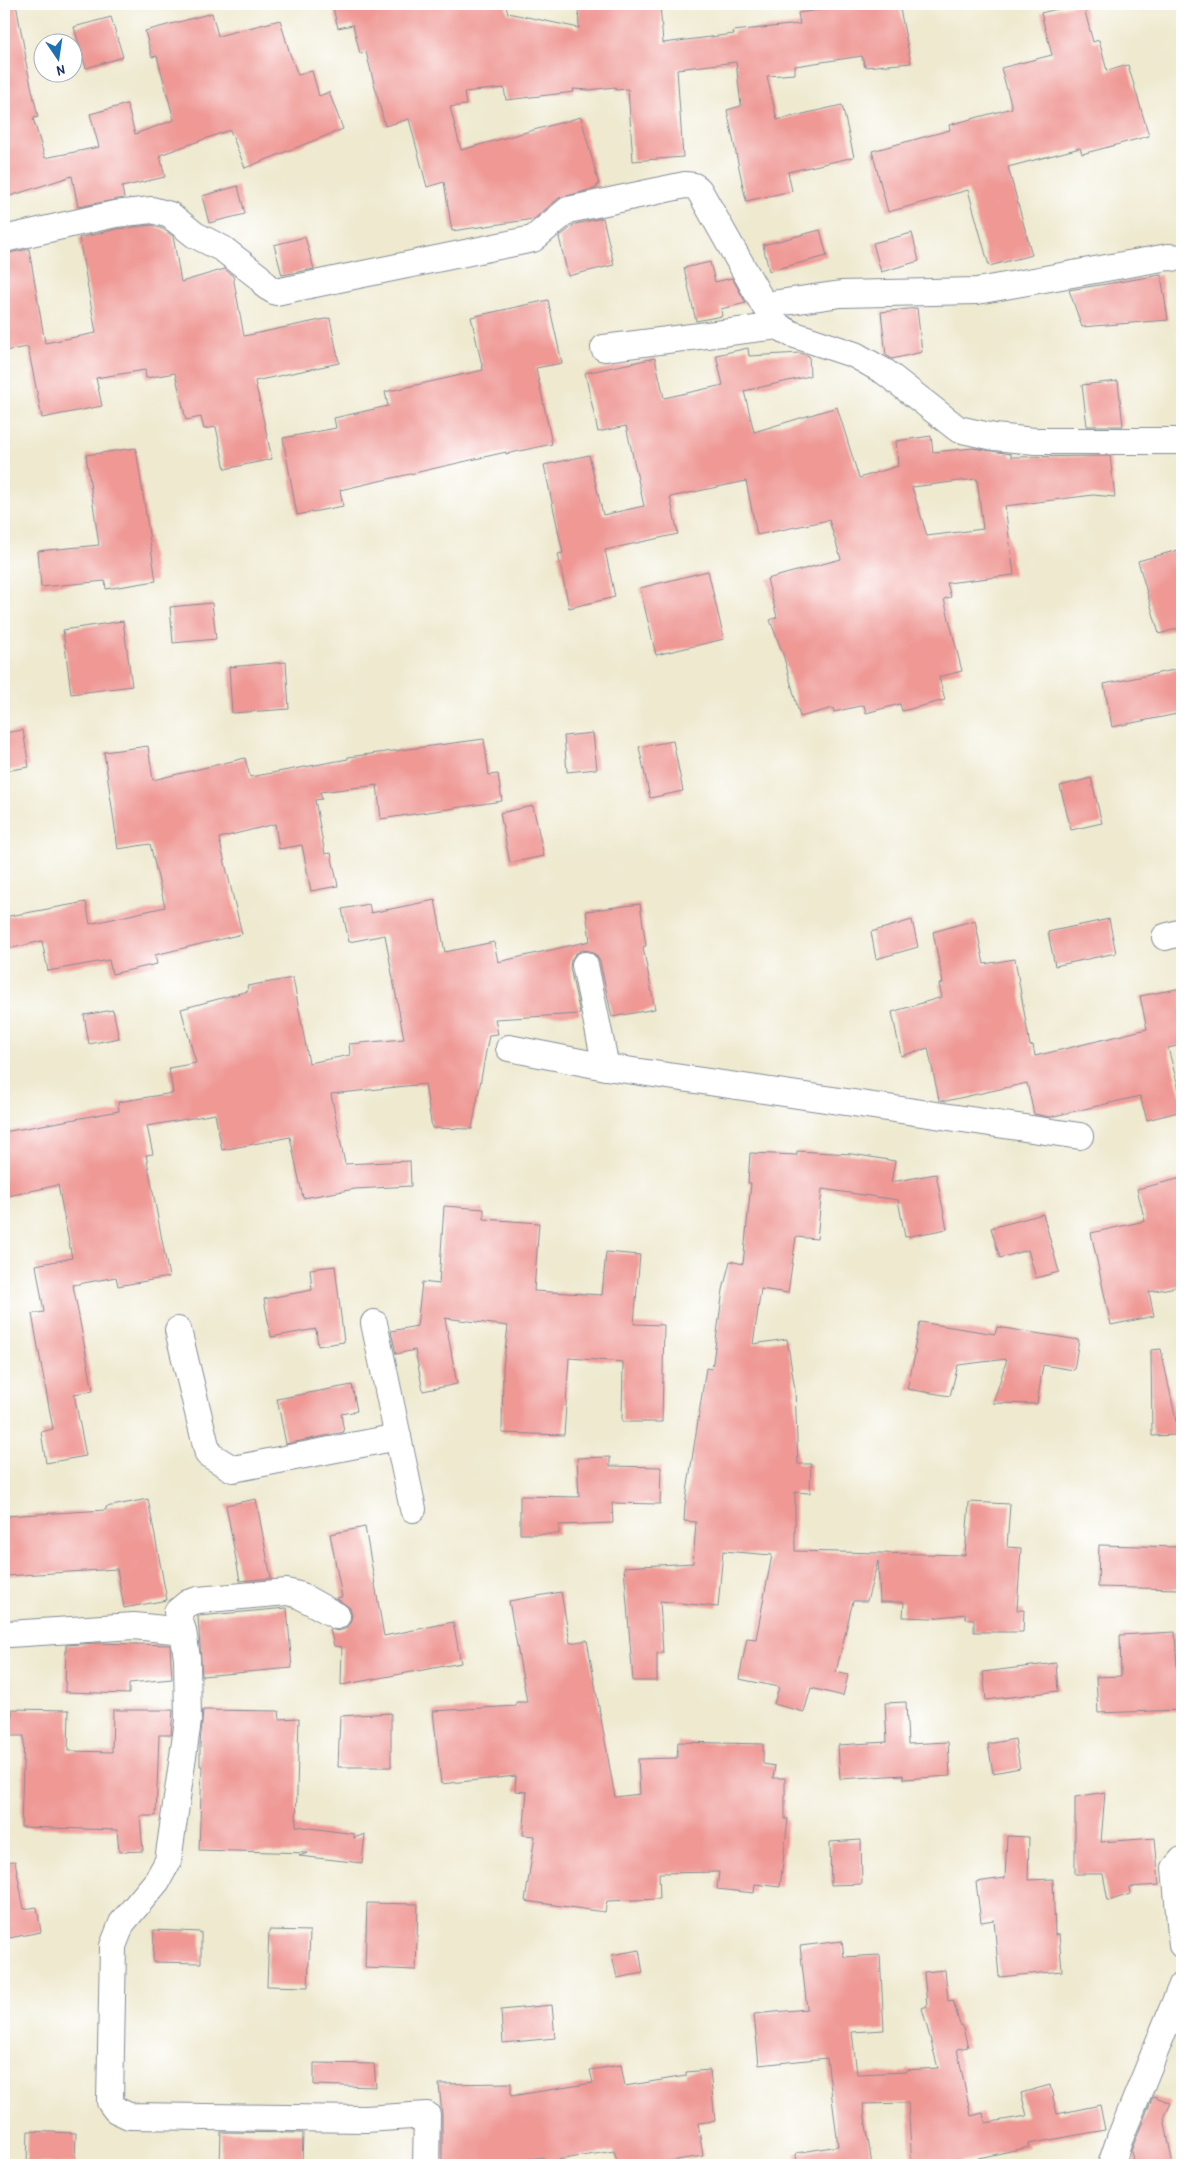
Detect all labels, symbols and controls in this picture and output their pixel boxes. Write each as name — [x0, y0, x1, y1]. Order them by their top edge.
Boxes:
north arrow — [32, 32, 82, 82]
text: N — [55, 61, 67, 81]

